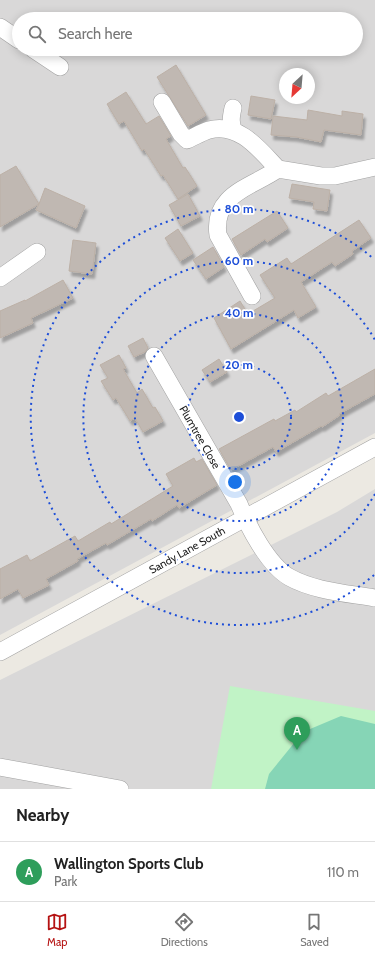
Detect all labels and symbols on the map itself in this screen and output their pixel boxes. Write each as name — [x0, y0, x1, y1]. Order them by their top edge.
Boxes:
north arrow — [279, 68, 315, 104]
text: 80 m — [225, 201, 253, 216]
text: 60 m — [225, 253, 253, 268]
text: 40 m — [224, 305, 254, 320]
text: 20 m — [225, 357, 253, 372]
street label: Plumtree Close — [176, 403, 224, 471]
centre of rings — [232, 410, 246, 424]
your location — [225, 472, 245, 492]
street label: Sandy Lane South — [146, 523, 228, 577]
pin: A — [284, 717, 310, 750]

